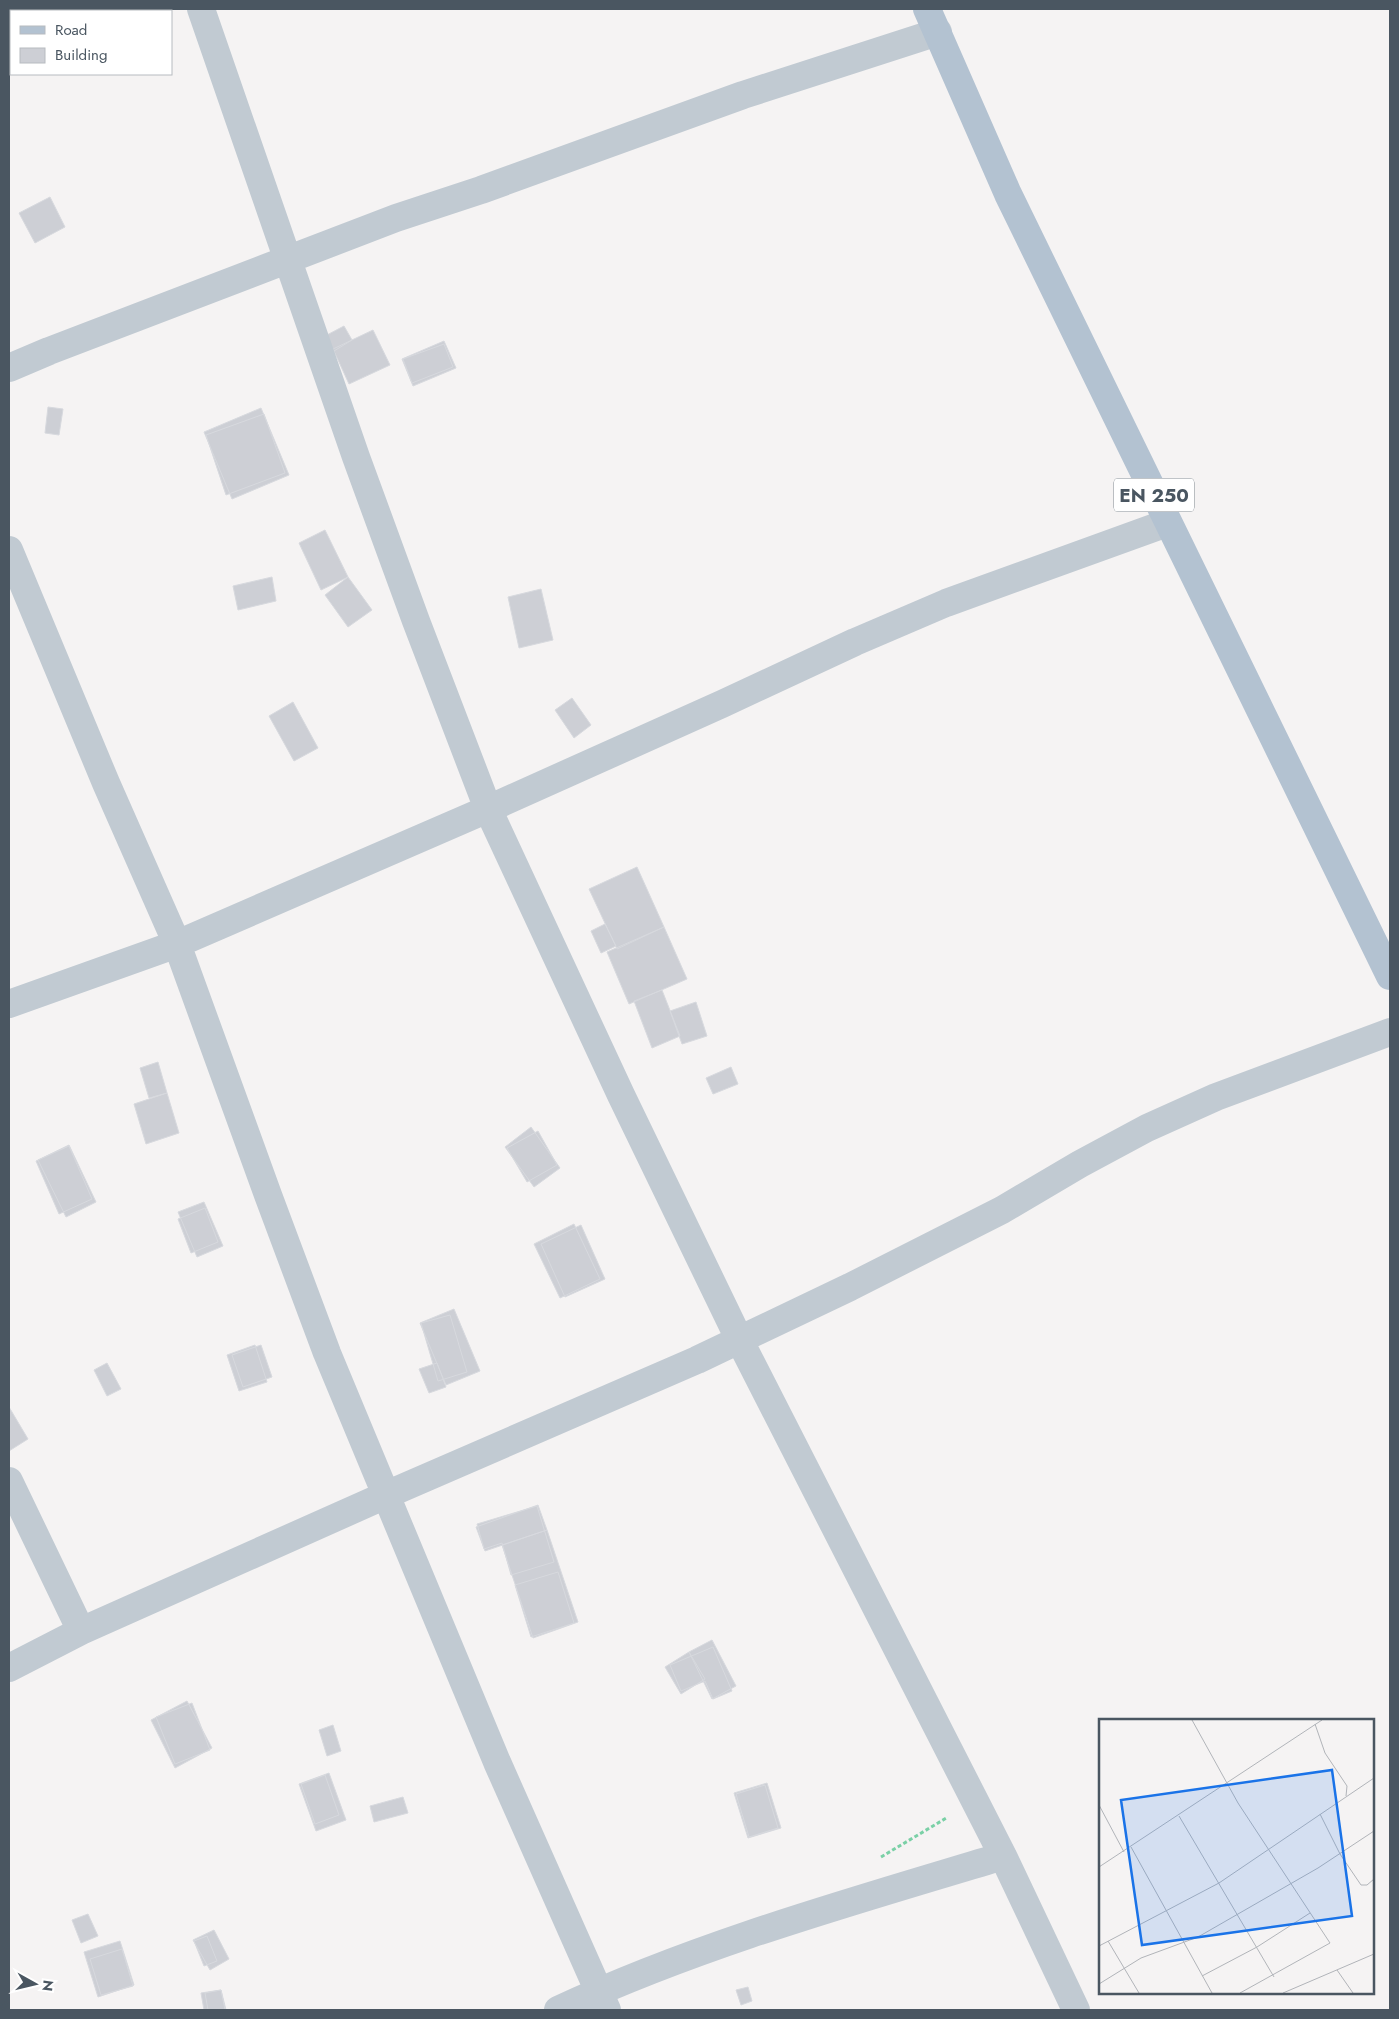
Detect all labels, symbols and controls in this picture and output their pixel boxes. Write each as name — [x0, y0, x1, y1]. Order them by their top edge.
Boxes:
legend — [10, 10, 172, 75]
text: Road — [55, 19, 87, 41]
text: Building — [55, 44, 107, 66]
road number: EN 250 — [1114, 478, 1194, 512]
inset map — [1099, 1719, 1374, 1994]
north arrow — [10, 1959, 60, 2009]
text: N — [37, 1979, 59, 1993]

